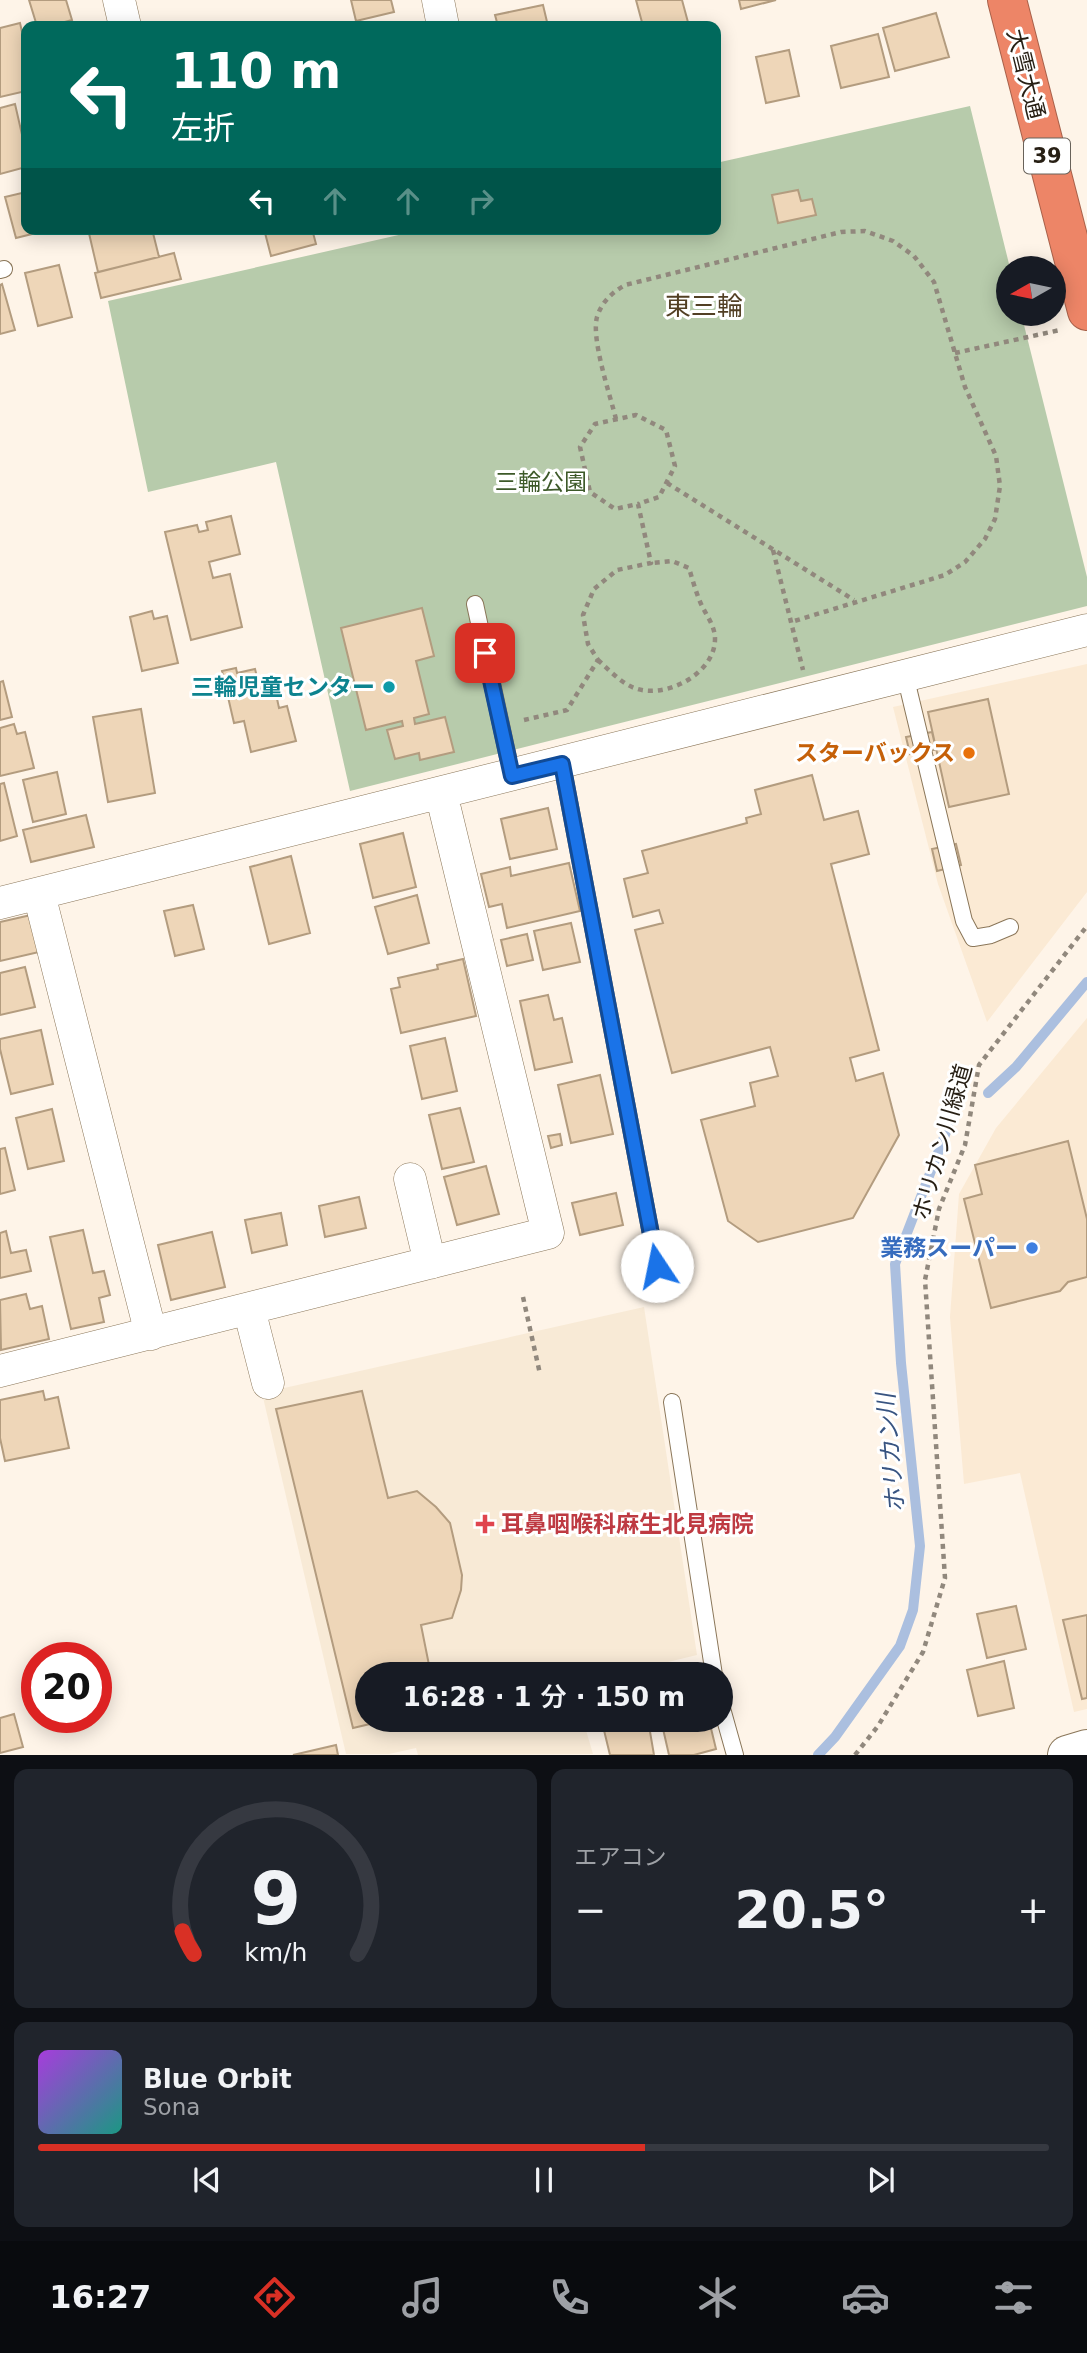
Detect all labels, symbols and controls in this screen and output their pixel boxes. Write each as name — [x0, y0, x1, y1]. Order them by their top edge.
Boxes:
street label: 大雪大通 — [1002, 26, 1050, 122]
text: 110 m — [171, 43, 341, 100]
icon: left — [56, 49, 147, 140]
text: 左折 — [171, 109, 235, 147]
road number: 39 — [1024, 138, 1070, 174]
icon: left — [243, 182, 281, 220]
icon: ahead — [316, 182, 354, 220]
icon: ahead — [389, 182, 427, 220]
icon: right — [462, 182, 500, 220]
north arrow — [996, 256, 1066, 326]
map controls — [996, 256, 1066, 326]
district label: 東三輪 — [665, 291, 743, 321]
park label: 三輪公園 — [495, 469, 587, 495]
pin — [455, 623, 515, 683]
icon: arrive — [466, 634, 504, 672]
place label: 三輪児童センター — [191, 674, 375, 700]
marker: 三輪児童センター — [381, 679, 397, 695]
place label: スターバックス — [795, 740, 955, 766]
marker: スターバックス — [961, 745, 977, 761]
street label: ホリカン川緑道 — [907, 1061, 977, 1223]
position arrow — [620, 1229, 694, 1303]
place label: 業務スーパー — [880, 1235, 1018, 1261]
marker: 業務スーパー — [1024, 1240, 1040, 1256]
water label: ホリカン川 — [872, 1389, 910, 1514]
place label: 耳鼻咽喉科麻生北見病院 — [501, 1511, 754, 1537]
marker: 耳鼻咽喉科麻生北見病院 — [475, 1514, 495, 1534]
speed limit sign: 20 — [21, 1642, 112, 1733]
text: 16:28 · 1 分 · 150 m — [403, 1682, 685, 1712]
text: エアコン — [575, 1844, 667, 1870]
text: 9 — [250, 1857, 301, 1942]
text: 20.5° — [735, 1880, 889, 1940]
text: − — [575, 1888, 606, 1932]
text: + — [1017, 1888, 1049, 1932]
text: km/h — [244, 1938, 307, 1967]
text: Blue Orbit — [143, 2064, 292, 2094]
text: Sona — [143, 2094, 200, 2120]
icon: previous — [188, 2161, 226, 2199]
icon: pause — [525, 2161, 563, 2199]
icon: next — [862, 2161, 900, 2199]
icon: directions — [250, 2273, 299, 2322]
icon: music — [398, 2273, 447, 2322]
icon: phone — [545, 2273, 594, 2322]
icon: climate — [693, 2273, 742, 2322]
icon: car — [841, 2273, 890, 2322]
icon: filters — [989, 2273, 1038, 2322]
text: 16:27 — [49, 2278, 151, 2316]

